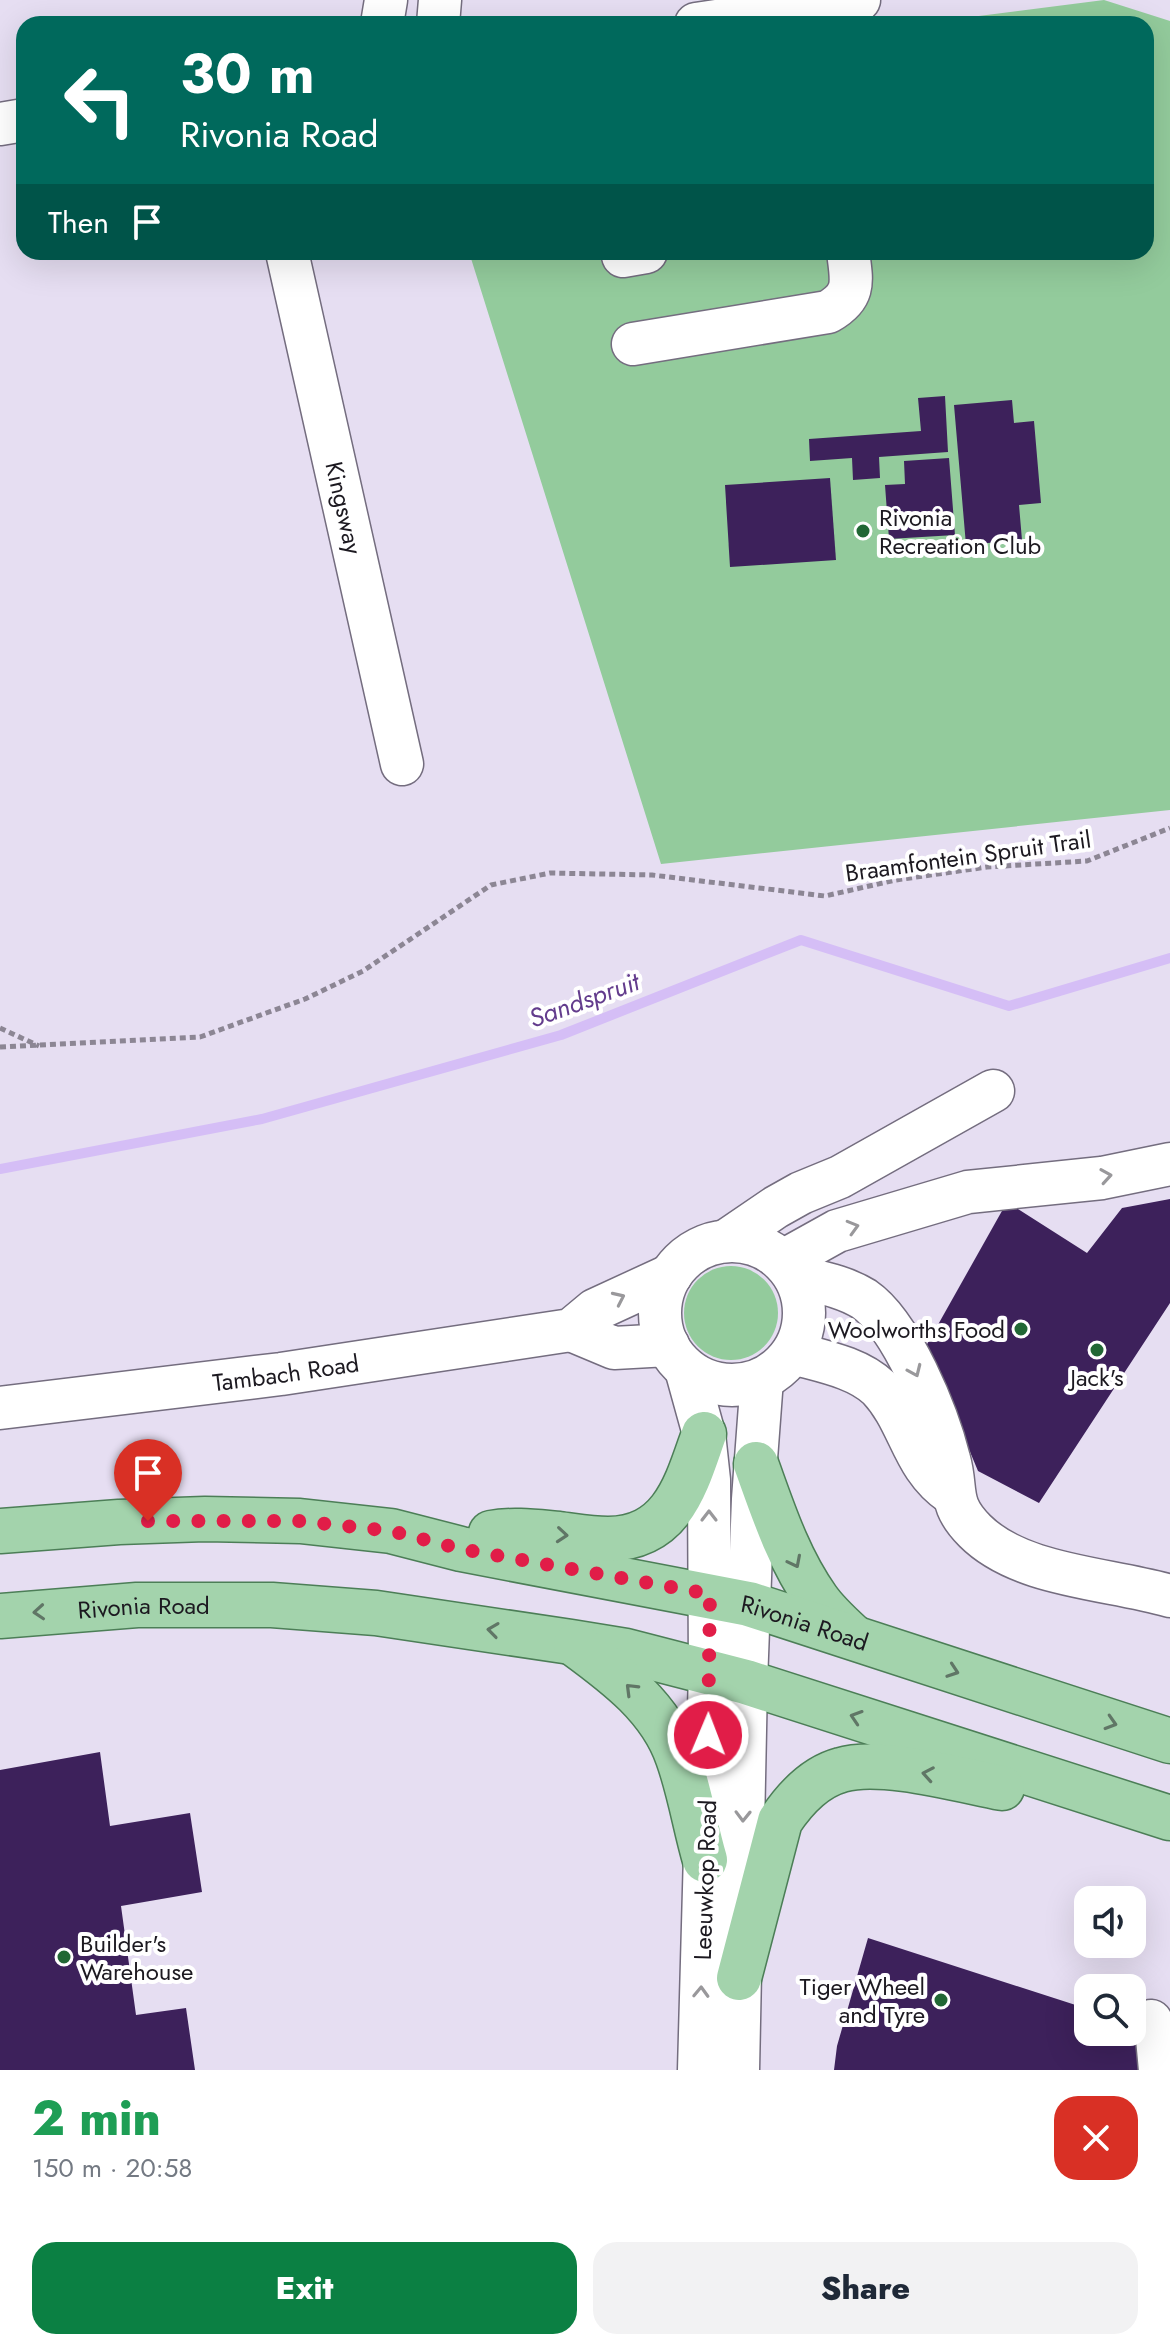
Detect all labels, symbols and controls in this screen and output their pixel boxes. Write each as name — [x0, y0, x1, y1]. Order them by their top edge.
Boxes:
text: 30 m — [180, 33, 315, 114]
icon: left — [48, 48, 152, 152]
text: Rivonia Road — [180, 108, 379, 160]
icon: arrive — [125, 200, 169, 244]
text: Then — [48, 201, 109, 244]
street label: Kingsway — [317, 458, 372, 558]
place label: Rivonia Recreation Club — [879, 500, 1041, 563]
marker: Rivonia Recreation Club — [854, 522, 872, 540]
street label: Braamfontein Spruit Trail — [843, 821, 1093, 891]
water label: Sandspruit — [524, 962, 646, 1037]
one-way arrow — [1100, 1169, 1113, 1186]
one-way arrow — [845, 1220, 859, 1236]
one-way arrow — [610, 1292, 625, 1308]
place label: Woolworths Food — [828, 1312, 1005, 1347]
marker: Woolworths Food — [1012, 1320, 1030, 1338]
marker: Jack's — [1088, 1341, 1106, 1359]
street label: Tambach Road — [211, 1345, 361, 1400]
place label: Jack's — [1067, 1360, 1124, 1395]
one-way arrow — [905, 1362, 921, 1377]
pin — [114, 1439, 182, 1521]
icon: arrive — [126, 1451, 170, 1495]
one-way arrow — [700, 1509, 718, 1522]
one-way arrow — [556, 1526, 569, 1543]
one-way arrow — [786, 1554, 801, 1569]
street label: Rivonia Road — [738, 1585, 873, 1659]
street label: Rivonia Road — [76, 1587, 210, 1627]
one-way arrow — [32, 1603, 45, 1620]
one-way arrow — [487, 1622, 500, 1639]
one-way arrow — [945, 1662, 959, 1678]
one-way arrow — [626, 1684, 640, 1698]
position arrow — [666, 1693, 750, 1777]
one-way arrow — [849, 1710, 863, 1726]
one-way arrow — [1103, 1713, 1117, 1729]
one-way arrow — [921, 1767, 935, 1784]
street label: Leeuwkop Road — [685, 1799, 725, 1961]
one-way arrow — [734, 1810, 752, 1823]
map controls — [1074, 1886, 1146, 2046]
button: sound — [1074, 1886, 1146, 1958]
place label: Builder's Warehouse — [80, 1926, 193, 1989]
marker: Builder's Warehouse — [55, 1948, 73, 1966]
place label: Tiger Wheel and Tyre — [800, 1969, 925, 2032]
button: search — [1074, 1974, 1146, 2046]
one-way arrow — [693, 1985, 710, 1998]
marker: Tiger Wheel and Tyre — [932, 1991, 950, 2009]
text: 2 min — [32, 2084, 161, 2153]
button: close — [1054, 2096, 1138, 2180]
text: 150 m · 20:58 — [32, 2149, 193, 2187]
button: Exit — [32, 2242, 577, 2334]
button: Share — [593, 2242, 1138, 2334]

